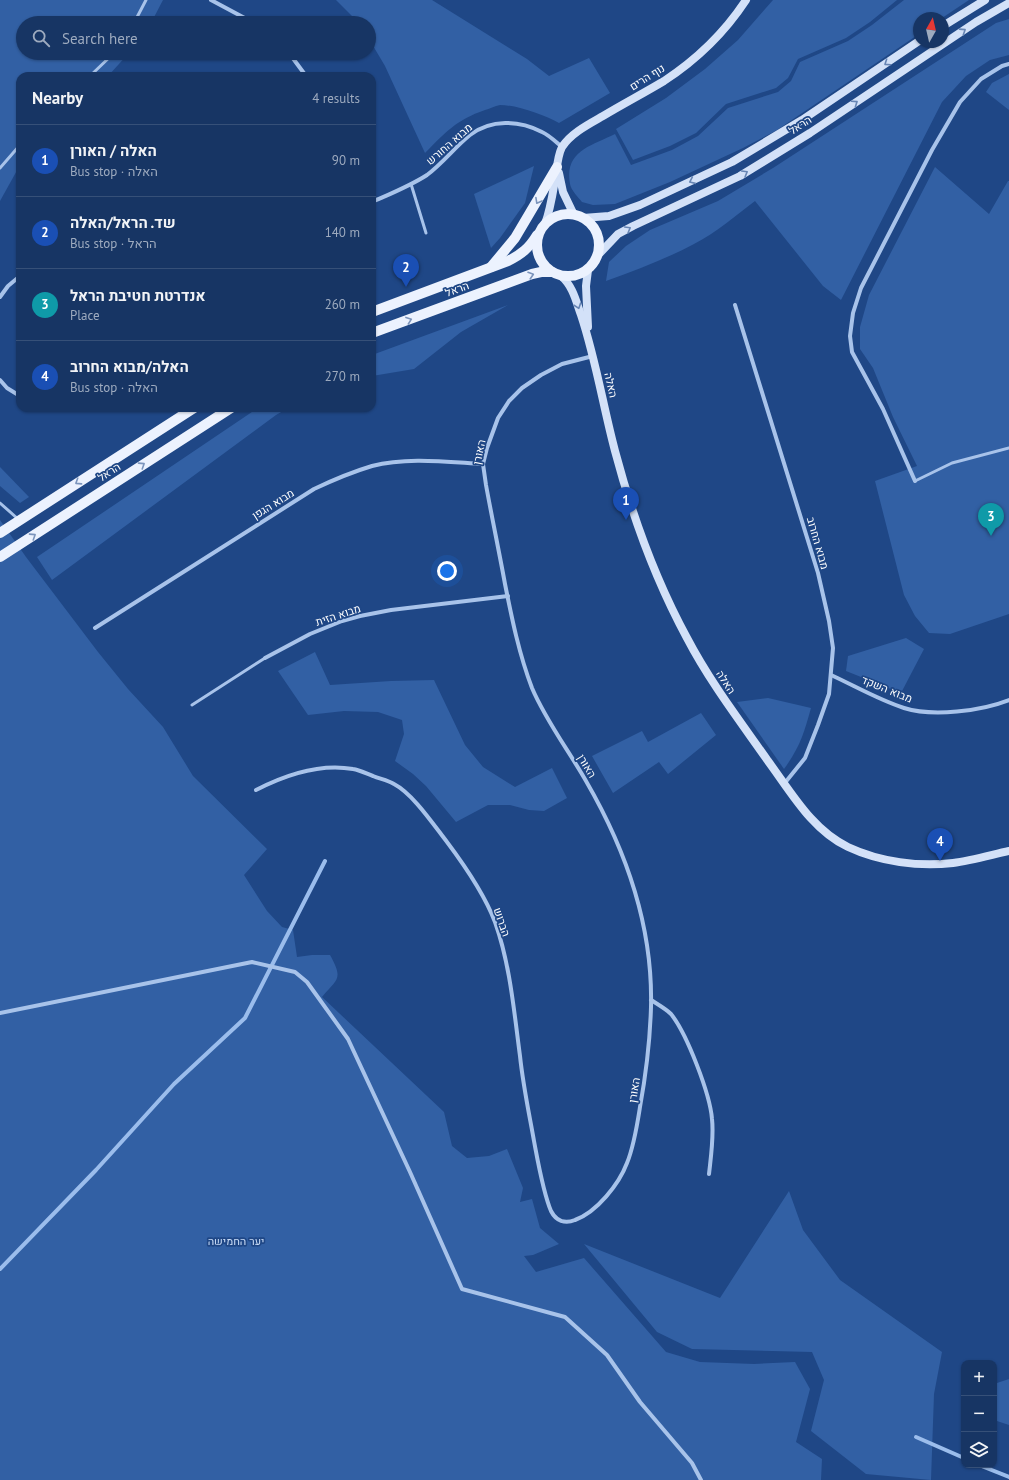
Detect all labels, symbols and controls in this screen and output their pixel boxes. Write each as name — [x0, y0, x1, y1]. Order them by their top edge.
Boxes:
north arrow — [913, 12, 949, 48]
search box — [16, 16, 376, 60]
icon: search — [30, 27, 52, 49]
one-way arrow — [959, 28, 966, 36]
text: Search here — [62, 29, 138, 48]
one-way arrow — [884, 58, 891, 65]
street label: נוף הרים — [627, 61, 667, 93]
text: Nearby — [32, 87, 83, 109]
text: 4 results — [312, 90, 360, 107]
one-way arrow — [850, 101, 857, 108]
street label: הראל — [786, 112, 814, 138]
street label: מבוא החורש — [423, 120, 475, 168]
text: האלה / האורן — [70, 141, 157, 160]
text: 1 — [41, 152, 49, 169]
text: 90 m — [332, 152, 360, 169]
text: Bus stop · האלה — [70, 163, 158, 180]
one-way arrow — [741, 170, 748, 177]
one-way arrow — [689, 177, 696, 185]
one-way arrow — [535, 197, 542, 204]
text: שד. הראל/האלה — [70, 213, 176, 232]
text: 2 — [41, 224, 49, 241]
text: 140 m — [325, 224, 360, 241]
one-way arrow — [624, 226, 631, 233]
text: Bus stop · הראל — [70, 235, 157, 252]
pin: 2 — [393, 254, 419, 287]
one-way arrow — [527, 271, 534, 280]
street label: הראל — [443, 278, 471, 300]
text: אנדרטת חטיבת הראל — [70, 286, 206, 305]
text: 3 — [41, 296, 49, 313]
text: 260 m — [325, 296, 360, 313]
one-way arrow — [573, 303, 582, 310]
text: Place — [70, 307, 100, 324]
one-way arrow — [405, 316, 412, 324]
text: האלה/מבוא החרוב — [70, 357, 189, 376]
text: 4 — [41, 368, 49, 385]
text: 270 m — [325, 368, 360, 385]
street label: האלה — [601, 371, 621, 399]
text: Bus stop · האלה — [70, 379, 158, 396]
street label: האורן — [470, 438, 488, 466]
street label: הראל — [95, 459, 123, 485]
one-way arrow — [138, 462, 145, 470]
one-way arrow — [75, 477, 82, 485]
street label: מבוא הגפן — [249, 486, 297, 522]
pin: 1 — [613, 487, 639, 520]
pin: 3 — [978, 503, 1004, 536]
street label: מבוא החרוב — [804, 515, 832, 571]
one-way arrow — [29, 533, 36, 540]
your location — [437, 561, 457, 581]
street label: מבוא הזית — [314, 601, 362, 629]
street label: האלה — [713, 667, 739, 697]
street label: מבוא השקד — [859, 672, 915, 706]
street label: האורן — [574, 752, 600, 780]
pin: 4 — [927, 828, 953, 861]
street label: הברוש — [491, 906, 513, 938]
street label: האורן — [625, 1076, 643, 1104]
park label: יער החמישה — [208, 1234, 264, 1248]
map controls — [961, 1360, 997, 1468]
button: + — [961, 1360, 997, 1396]
button: − — [961, 1396, 997, 1432]
button: layers — [961, 1432, 997, 1468]

